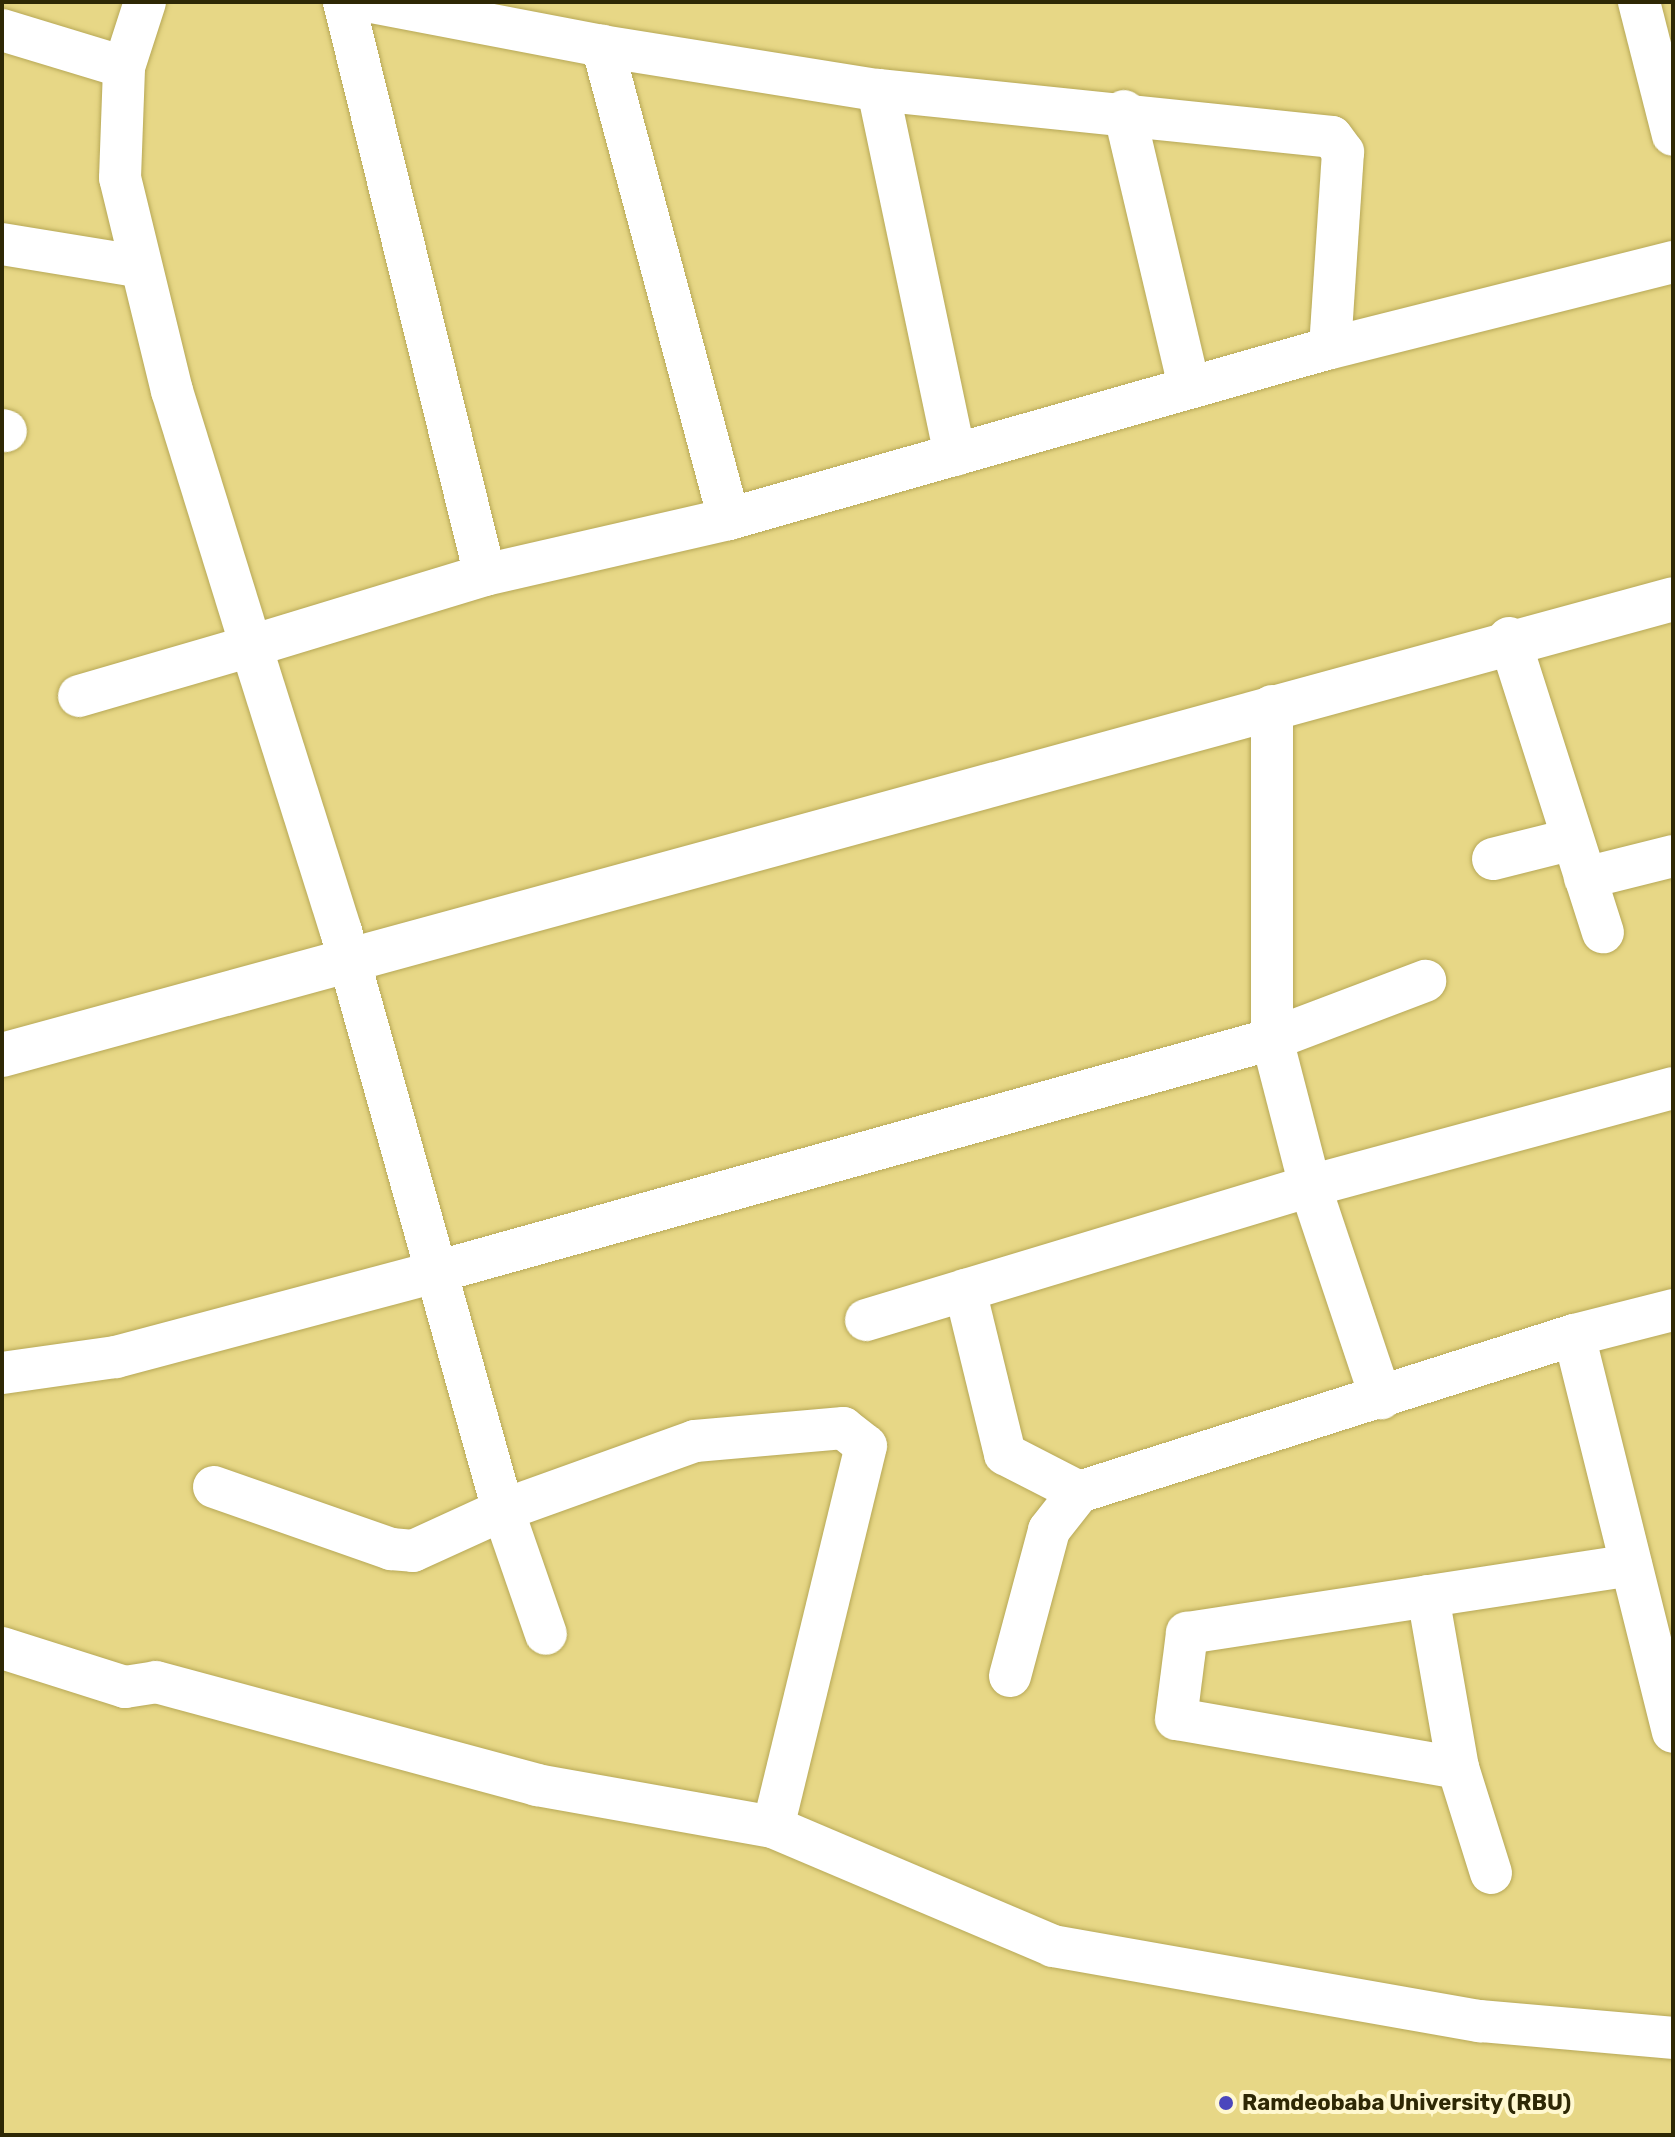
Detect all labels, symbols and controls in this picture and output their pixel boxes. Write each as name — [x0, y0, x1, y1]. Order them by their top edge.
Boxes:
place label: Ramdeobaba University (RBU) — [1242, 2090, 1572, 2116]
marker: Ramdeobaba University (RBU) — [1217, 2094, 1235, 2112]

